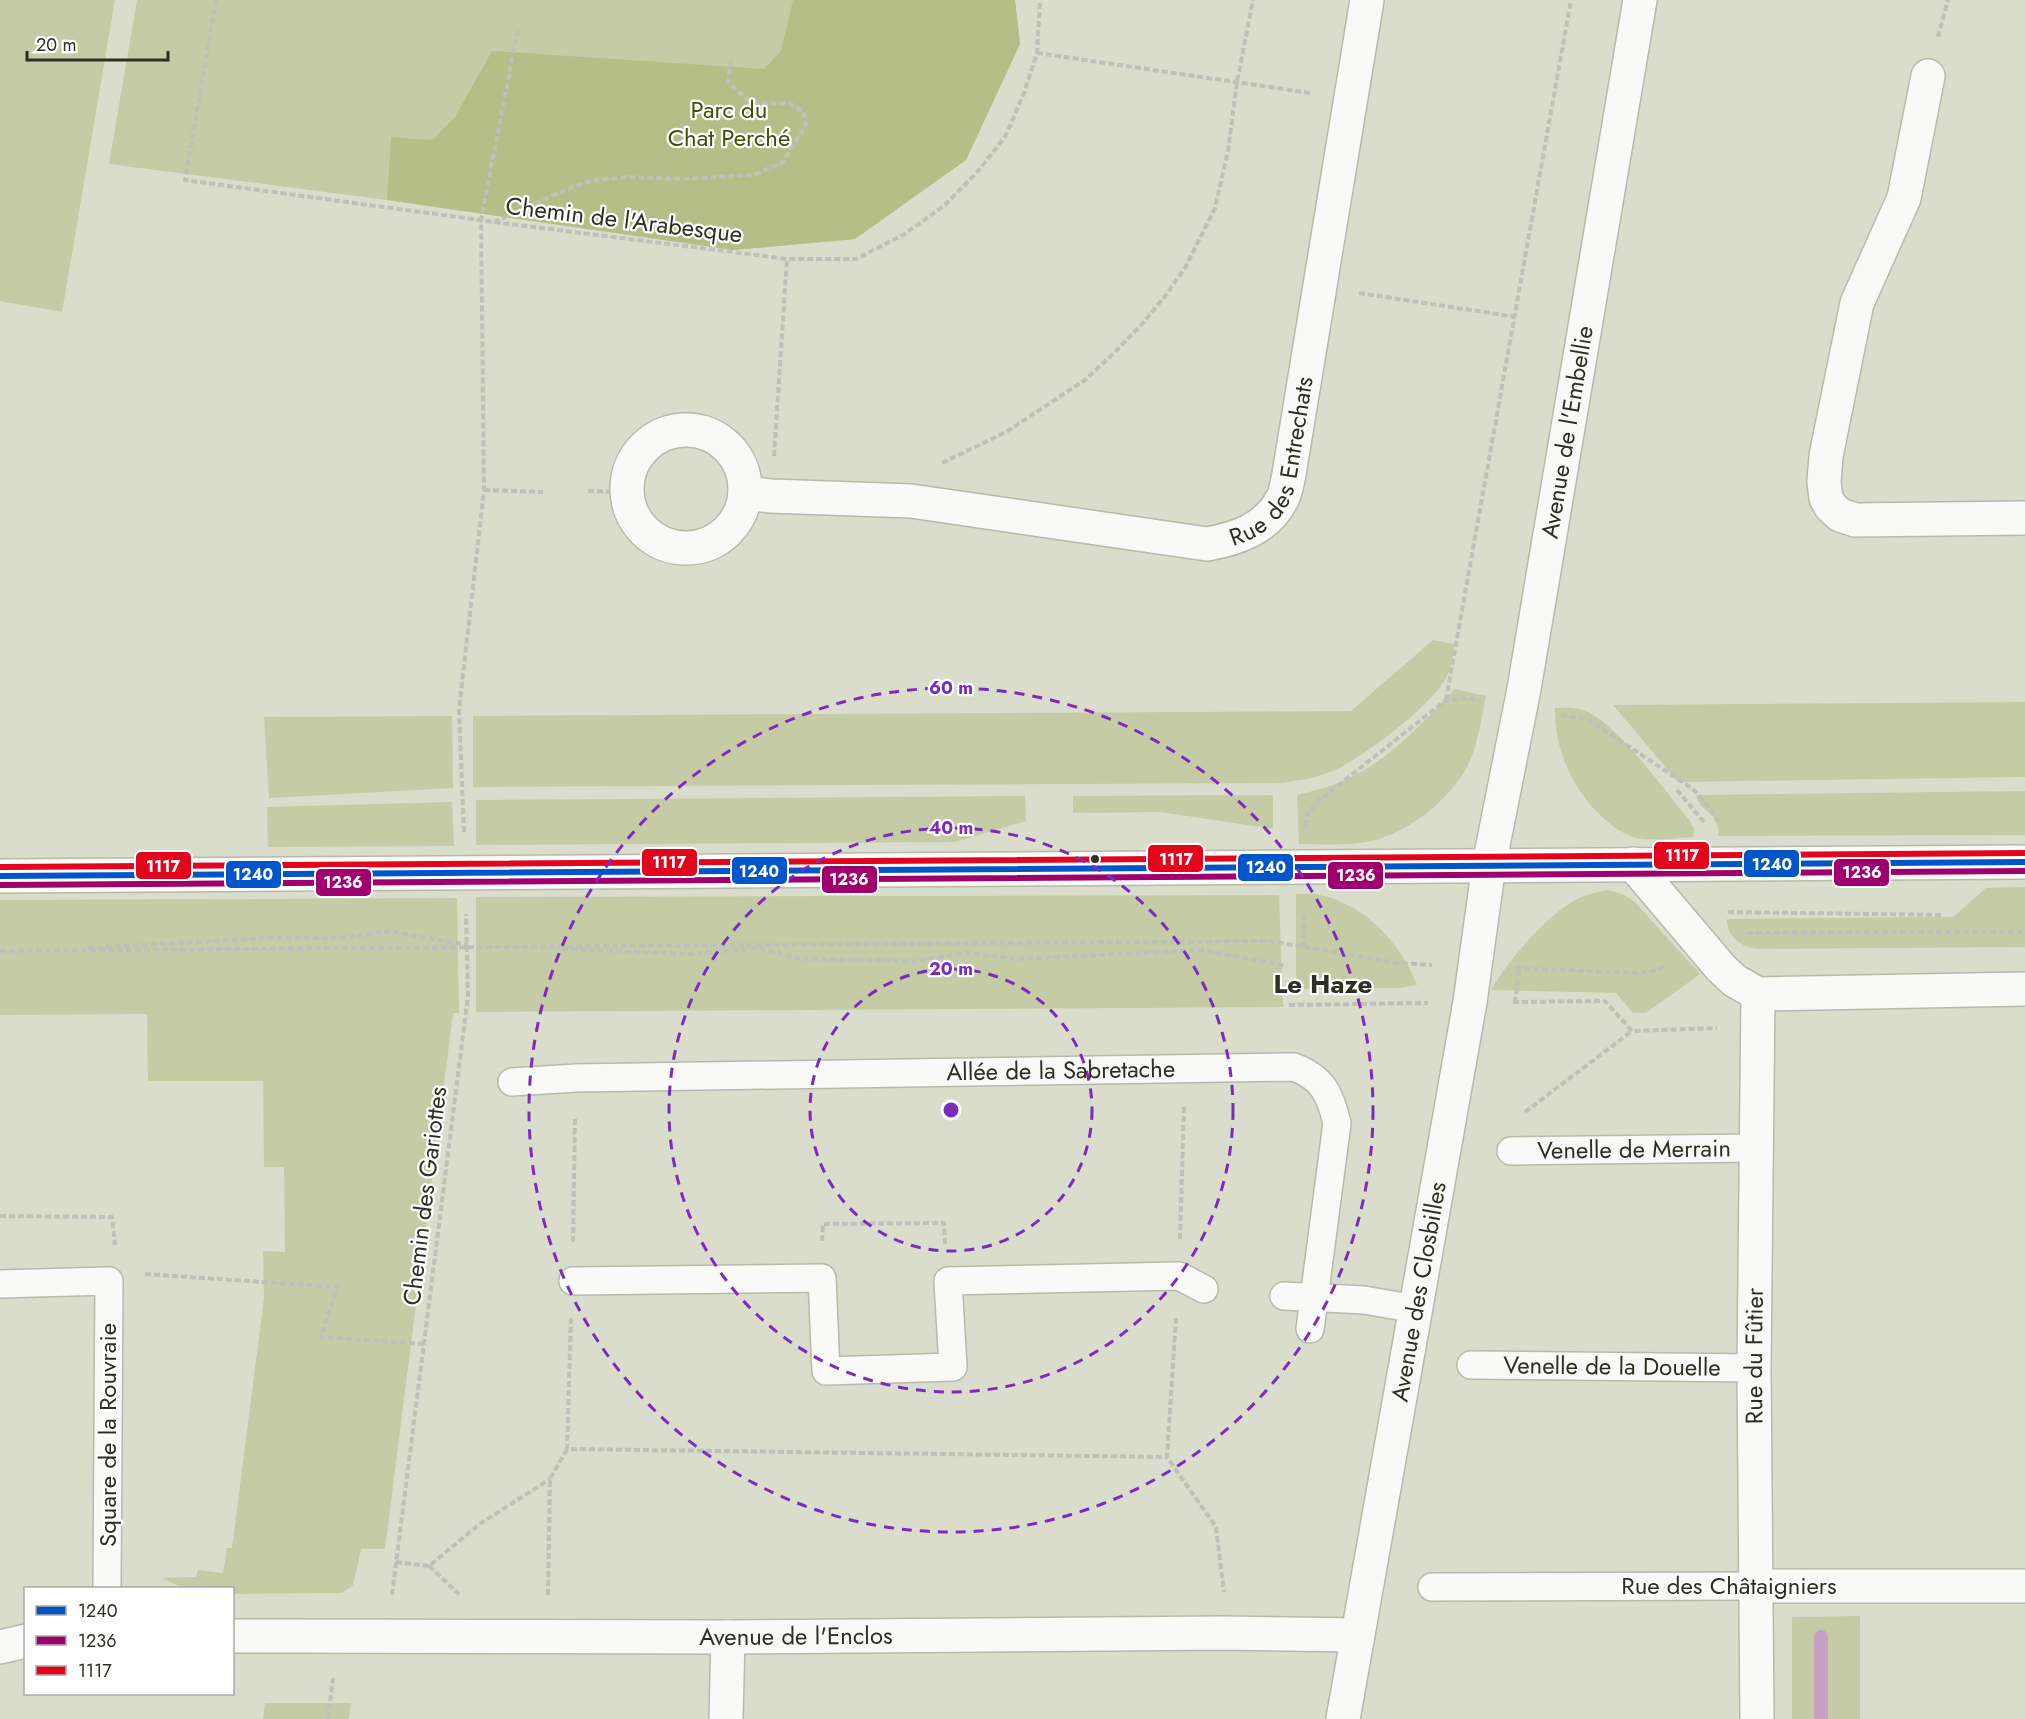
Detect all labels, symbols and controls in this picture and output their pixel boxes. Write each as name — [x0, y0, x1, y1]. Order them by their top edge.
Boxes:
scale bar — [27, 24, 168, 62]
text: 20 m — [36, 32, 76, 58]
park label: Parc du Chat Perché — [668, 92, 790, 155]
street label: Chemin de l'Arabesque — [504, 188, 744, 251]
street label: Avenue de l'Embellie — [1532, 323, 1602, 541]
street label: Rue des Entrechats — [1224, 374, 1322, 555]
text: 60 m — [929, 675, 973, 701]
text: 40 m — [929, 815, 973, 841]
line badge: 1117 — [1653, 841, 1710, 870]
line badge: 1117 — [1147, 844, 1204, 873]
text: 1117 — [1665, 844, 1699, 867]
line badge: 1117 — [641, 848, 698, 877]
text: 1117 — [1159, 848, 1193, 871]
line badge: 1240 — [1743, 849, 1800, 878]
line badge: 1117 — [135, 851, 192, 880]
text: 1117 — [652, 851, 686, 874]
unlabelled marker — [1089, 853, 1101, 865]
line badge: 1240 — [1237, 853, 1294, 882]
text: 1240 — [1752, 853, 1792, 876]
text: 1117 — [146, 855, 180, 878]
line badge: 1240 — [731, 856, 788, 885]
text: 1240 — [1246, 856, 1286, 879]
line badge: 1236 — [1833, 858, 1890, 887]
line badge: 1240 — [225, 860, 282, 889]
text: 1240 — [739, 860, 779, 883]
line badge: 1236 — [1327, 861, 1384, 890]
text: 1236 — [1842, 861, 1882, 884]
text: 1240 — [233, 863, 273, 886]
text: 1236 — [1336, 864, 1376, 887]
line badge: 1236 — [821, 865, 878, 894]
line badge: 1236 — [315, 868, 372, 897]
text: 1236 — [829, 868, 869, 891]
text: 1236 — [323, 871, 363, 894]
text: 20 m — [929, 956, 973, 982]
district label: Le Haze — [1274, 965, 1373, 1003]
street label: Allée de la Sabretache — [946, 1051, 1175, 1089]
street label: Chemin des Gariottes — [394, 1084, 455, 1307]
centre of rings — [941, 1100, 961, 1120]
street label: Venelle de Merrain — [1537, 1130, 1731, 1168]
street label: Avenue des Closbilles — [1382, 1179, 1455, 1404]
street label: Rue du Fûtier — [1736, 1287, 1772, 1424]
street label: Square de la Rouvraie — [90, 1323, 125, 1547]
street label: Venelle de la Douelle — [1503, 1347, 1721, 1385]
street label: Rue des Châtaigniers — [1621, 1568, 1837, 1603]
legend — [24, 1587, 234, 1695]
text: 1240 — [78, 1598, 118, 1624]
street label: Avenue de l'Enclos — [699, 1618, 893, 1654]
text: 1236 — [78, 1628, 117, 1654]
text: 1117 — [78, 1658, 112, 1684]

